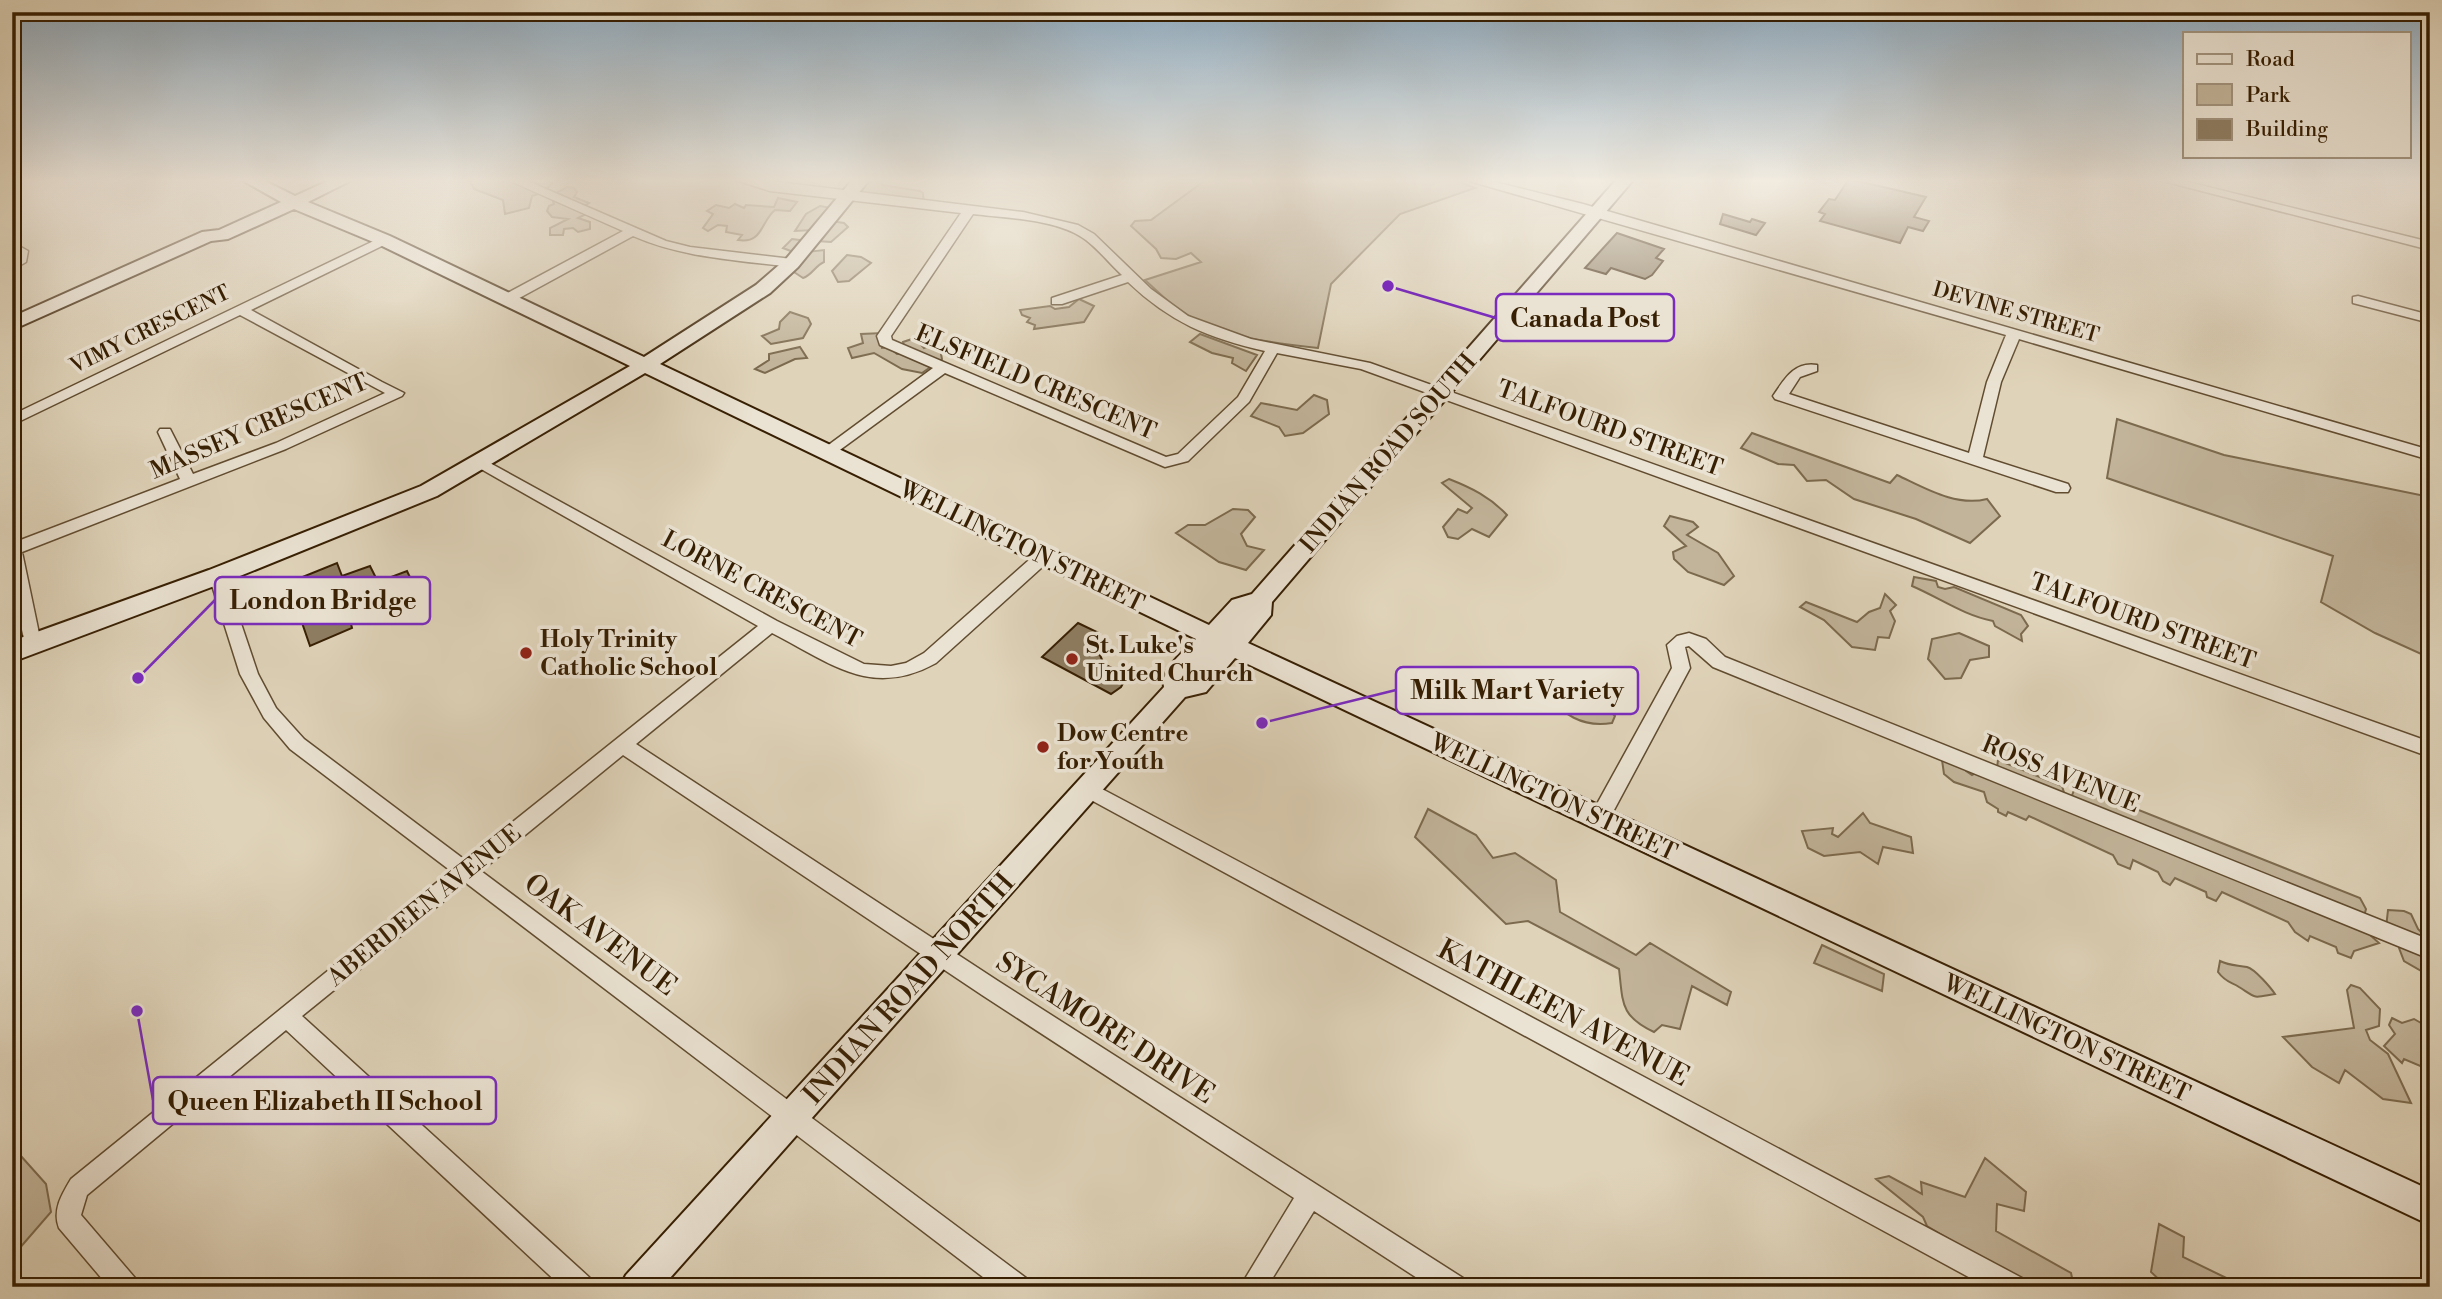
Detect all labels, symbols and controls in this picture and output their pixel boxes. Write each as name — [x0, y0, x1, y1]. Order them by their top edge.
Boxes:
legend — [2183, 32, 2410, 158]
text: Road — [2246, 47, 2295, 73]
text: Park — [2246, 83, 2291, 109]
text: Building — [2245, 117, 2328, 143]
street label: DEVINE STREET — [1930, 277, 2102, 349]
street label: VIMY CRESCENT — [65, 280, 235, 380]
callout: Canada Post — [1496, 294, 1674, 341]
text: Canada Post — [1510, 303, 1661, 335]
street label: ELSFIELD CRESCENT — [911, 319, 1161, 447]
street label: INDIAN ROAD SOUTH — [1294, 348, 1483, 559]
street label: MASSEY CRESCENT — [146, 367, 373, 486]
street label: TALFOURD STREET — [1493, 374, 1727, 484]
street label: WELLINGTON STREET — [893, 474, 1149, 619]
street label: LORNE CRESCENT — [657, 525, 867, 655]
street label: TALFOURD STREET — [2026, 567, 2260, 677]
callout: London Bridge — [215, 577, 430, 624]
text: London Bridge — [229, 585, 417, 617]
place label: Holy Trinity Catholic School — [540, 625, 717, 683]
place label: St. Luke's United Church — [1086, 631, 1253, 689]
marker: Holy Trinity Catholic School — [518, 645, 534, 661]
marker: St. Luke's United Church — [1064, 651, 1080, 667]
callout: Milk Mart Variety — [1396, 667, 1638, 714]
text: Milk Mart Variety — [1410, 675, 1625, 707]
place label: Dow Centre for Youth — [1057, 719, 1188, 777]
street label: WELLINGTON STREET — [1425, 727, 1682, 868]
street label: ROSS AVENUE — [1977, 730, 2144, 820]
marker: Dow Centre for Youth — [1035, 739, 1051, 755]
street label: ABERDEEN AVENUE — [321, 818, 528, 994]
street label: OAK AVENUE — [517, 866, 683, 1004]
street label: INDIAN ROAD NORTH — [796, 866, 1023, 1112]
street label: KATHLEEN AVENUE — [1431, 932, 1695, 1094]
street label: SYCAMORE DRIVE — [989, 945, 1221, 1112]
street label: WELLINGTON STREET — [1938, 968, 2195, 1109]
callout: Queen Elizabeth II School — [153, 1077, 496, 1124]
text: Queen Elizabeth II School — [168, 1086, 483, 1118]

